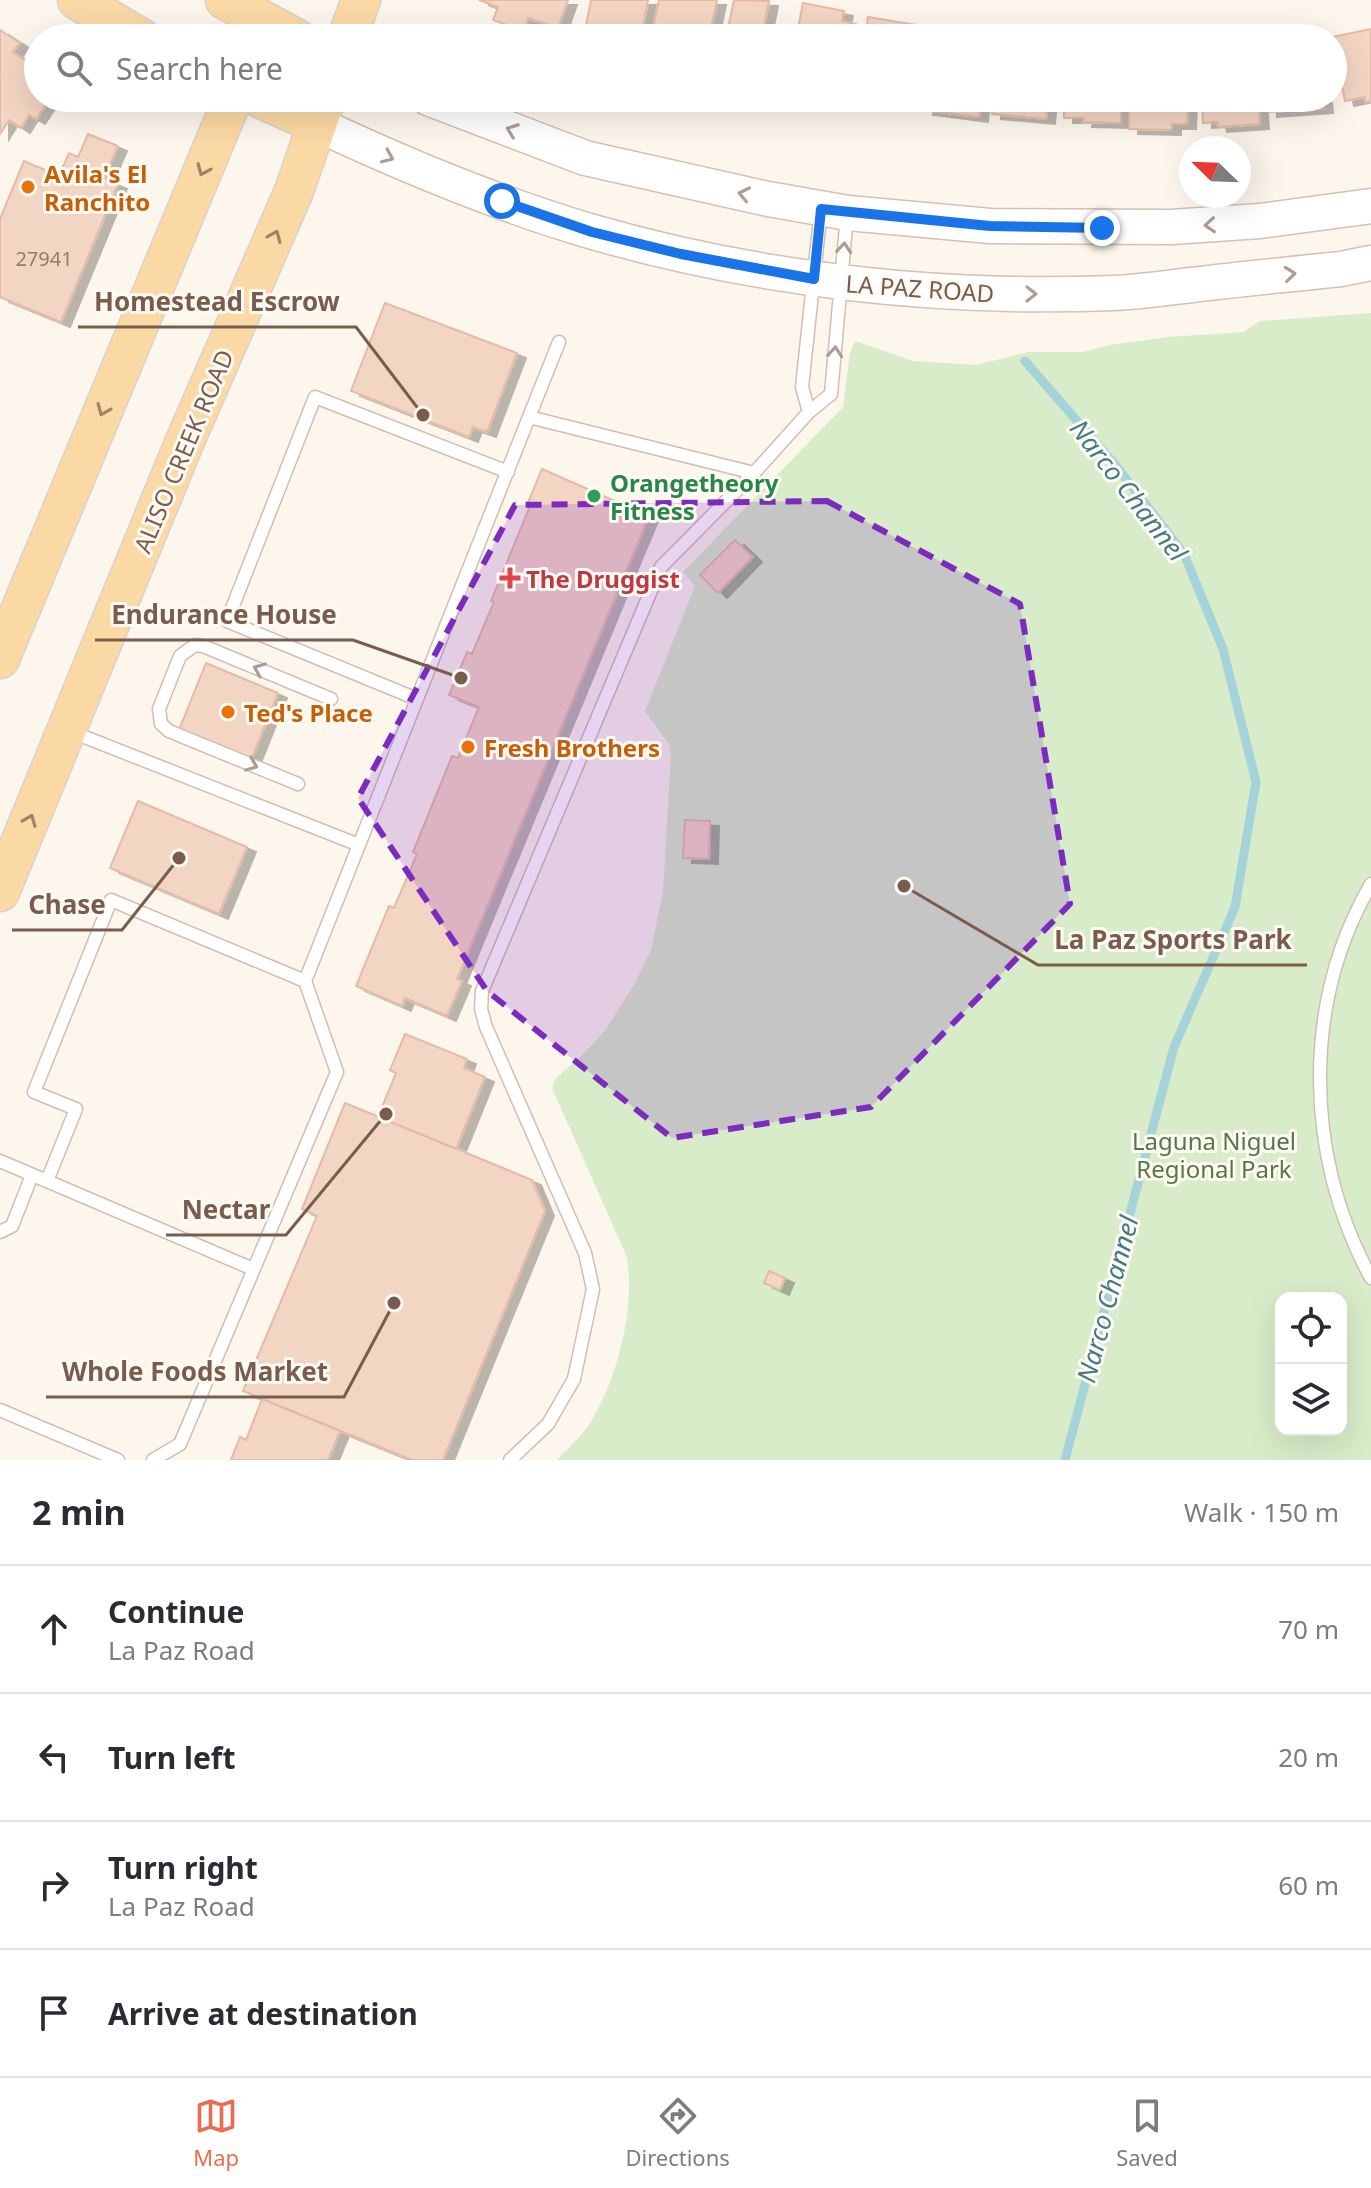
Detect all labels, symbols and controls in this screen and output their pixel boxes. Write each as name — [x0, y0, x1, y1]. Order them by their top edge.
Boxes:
search box — [24, 24, 1347, 112]
icon: search — [52, 46, 96, 90]
text: Search here — [116, 48, 283, 89]
one-way arrow — [506, 123, 520, 140]
north arrow — [1179, 136, 1251, 208]
one-way arrow — [380, 147, 394, 163]
place label: Avila's El Ranchito — [44, 157, 150, 218]
one-way arrow — [196, 162, 213, 176]
marker: Avila's El Ranchito — [19, 178, 37, 196]
route start — [484, 183, 520, 219]
one-way arrow — [738, 186, 752, 203]
route end — [1084, 210, 1120, 246]
one-way arrow — [1203, 216, 1216, 233]
one-way arrow — [265, 230, 281, 244]
one-way arrow — [836, 241, 853, 254]
house number: 27941 — [15, 245, 73, 272]
street label: LA PAZ ROAD — [845, 266, 995, 310]
one-way arrow — [1284, 266, 1297, 283]
callout: Homestead Escrow — [78, 277, 356, 327]
text: Homestead Escrow — [94, 283, 340, 319]
one-way arrow — [1025, 285, 1038, 303]
street label: ALISO CREEK ROAD — [125, 344, 241, 558]
one-way arrow — [826, 346, 843, 359]
one-way arrow — [97, 402, 113, 416]
water label: Narco Channel — [1062, 412, 1197, 569]
place label: Orangetheory Fitness — [610, 466, 779, 527]
marker: Orangetheory Fitness — [585, 487, 603, 505]
place label: The Druggist — [526, 562, 680, 595]
marker: The Druggist — [501, 569, 519, 587]
callout: Endurance House — [95, 590, 353, 640]
text: Endurance House — [111, 596, 337, 632]
one-way arrow — [253, 662, 267, 679]
place label: Ted's Place — [244, 696, 373, 729]
marker: Ted's Place — [219, 703, 237, 721]
place label: Fresh Brothers — [484, 731, 660, 764]
marker: Fresh Brothers — [459, 738, 477, 756]
one-way arrow — [244, 756, 258, 772]
one-way arrow — [20, 814, 36, 828]
callout: Chase — [12, 880, 122, 930]
text: Chase — [28, 886, 106, 922]
callout: La Paz Sports Park — [1038, 915, 1307, 965]
text: La Paz Sports Park — [1054, 921, 1293, 957]
park label: Laguna Niguel Regional Park — [1132, 1124, 1296, 1185]
callout: Nectar — [166, 1185, 286, 1235]
text: Nectar — [182, 1191, 271, 1227]
water label: Narco Channel — [1067, 1210, 1147, 1386]
map controls — [1275, 1292, 1347, 1436]
button: locate — [1275, 1292, 1347, 1364]
callout: Whole Foods Market — [46, 1347, 344, 1397]
text: Whole Foods Market — [62, 1353, 328, 1389]
button: layers — [1275, 1364, 1347, 1436]
text: 2 min — [32, 1489, 126, 1535]
text: Walk · 150 m — [1184, 1494, 1339, 1530]
text: Continue — [108, 1591, 244, 1632]
icon: ahead — [32, 1607, 76, 1651]
text: 70 m — [1278, 1611, 1339, 1647]
text: La Paz Road — [108, 1632, 255, 1668]
icon: left — [32, 1735, 76, 1779]
text: Turn left — [108, 1737, 236, 1778]
text: 20 m — [1278, 1739, 1339, 1775]
text: Turn right — [108, 1847, 258, 1888]
icon: right — [32, 1863, 76, 1907]
text: 60 m — [1278, 1867, 1339, 1903]
text: La Paz Road — [108, 1888, 255, 1924]
icon: arrive — [32, 1991, 76, 2035]
text: Arrive at destination — [108, 1993, 418, 2034]
tab: Map — [193, 2094, 239, 2172]
tab: Directions — [625, 2094, 730, 2172]
tab: Saved — [1116, 2094, 1178, 2172]

